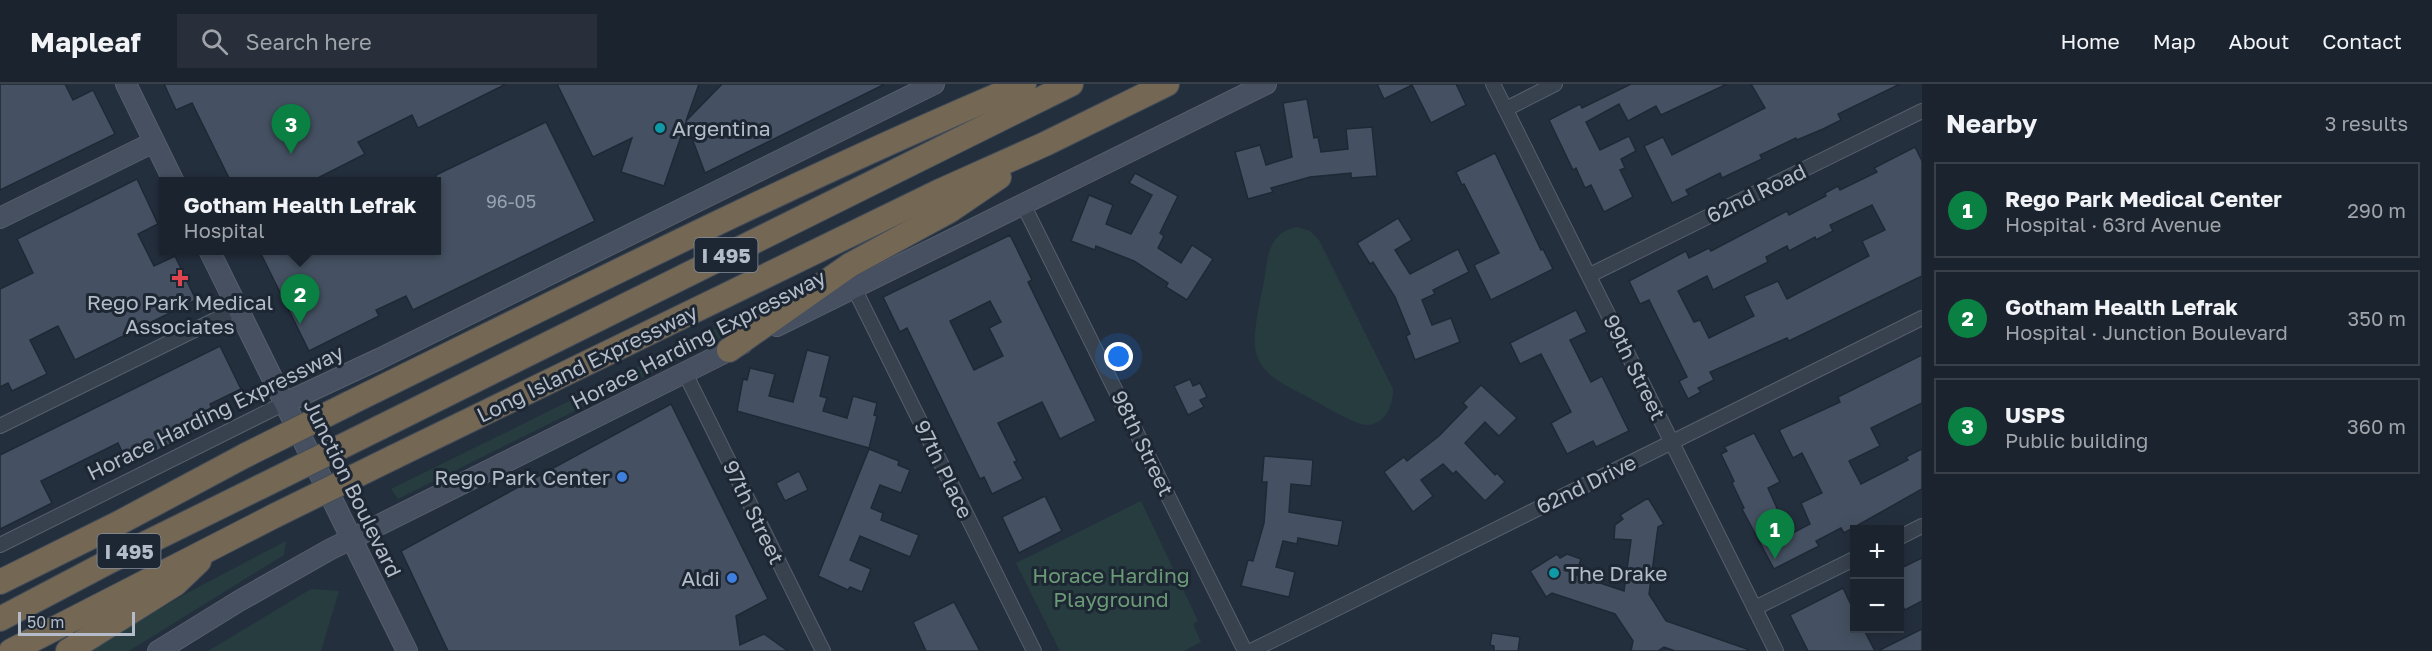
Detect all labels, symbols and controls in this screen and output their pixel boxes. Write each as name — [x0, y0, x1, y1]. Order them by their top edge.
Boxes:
search box — [177, 14, 597, 68]
text: Mapleaf — [30, 25, 141, 58]
icon: search — [198, 25, 231, 58]
text: Search here — [246, 28, 372, 55]
text: Home — [2060, 28, 2120, 54]
text: Map — [2153, 28, 2196, 54]
text: About — [2229, 28, 2289, 54]
text: Contact — [2322, 28, 2402, 54]
pin: 3 — [272, 104, 310, 154]
text: Nearby — [1946, 108, 2037, 139]
text: 3 results — [2325, 111, 2408, 135]
place label: Argentina — [672, 115, 771, 141]
marker: Argentina — [653, 121, 667, 135]
street label: 62nd Road — [1702, 158, 1810, 228]
popup — [159, 177, 441, 255]
text: Rego Park Medical Center — [2005, 185, 2282, 212]
house number: 96-05 — [486, 190, 536, 212]
text: Gotham Health Lefrak — [183, 191, 417, 218]
text: 1 — [1962, 198, 1973, 222]
text: 290 m — [2347, 198, 2406, 222]
text: Hospital · 63rd Avenue — [2005, 212, 2221, 236]
text: Hospital — [183, 218, 265, 242]
road number: I 495 — [694, 238, 758, 272]
street label: Horace Harding Expressway — [566, 263, 830, 415]
marker: Rego Park Medical Associates — [171, 269, 189, 287]
pin: 2 — [280, 274, 320, 324]
place label: Rego Park Medical Associates — [87, 289, 273, 339]
text: Gotham Health Lefrak — [2005, 293, 2238, 320]
street label: Long Island Expressway — [472, 298, 702, 428]
text: 2 — [1961, 306, 1974, 330]
text: 350 m — [2348, 306, 2406, 330]
street label: 99th Street — [1598, 310, 1672, 424]
text: Hospital · Junction Boulevard — [2005, 320, 2288, 344]
street label: Horace Harding Expressway — [82, 338, 348, 486]
your location — [1104, 342, 1133, 371]
street label: 98th Street — [1106, 386, 1180, 500]
street label: Junction Boulevard — [299, 395, 407, 581]
text: USPS — [2005, 401, 2065, 428]
text: 3 — [1961, 414, 1974, 438]
text: 360 m — [2347, 414, 2406, 438]
street label: 97th Place — [909, 415, 979, 523]
text: Public building — [2005, 428, 2148, 452]
street label: 62nd Drive — [1532, 449, 1640, 519]
street label: 97th Street — [718, 456, 790, 568]
place label: Rego Park Center — [434, 464, 610, 490]
marker: Rego Park Center — [615, 470, 629, 484]
pin: 1 — [1756, 510, 1794, 559]
map controls — [1850, 525, 1904, 633]
button: + — [1850, 525, 1904, 579]
road number: I 495 — [98, 534, 160, 568]
place label: The Drake — [1566, 560, 1668, 586]
park label: Horace Harding Playground — [1032, 562, 1190, 612]
place label: Aldi — [681, 565, 720, 591]
marker: The Drake — [1547, 566, 1561, 580]
marker: Aldi — [725, 571, 739, 585]
button: − — [1850, 579, 1904, 633]
scale bar — [18, 609, 135, 636]
text: 50 m — [27, 612, 64, 632]

